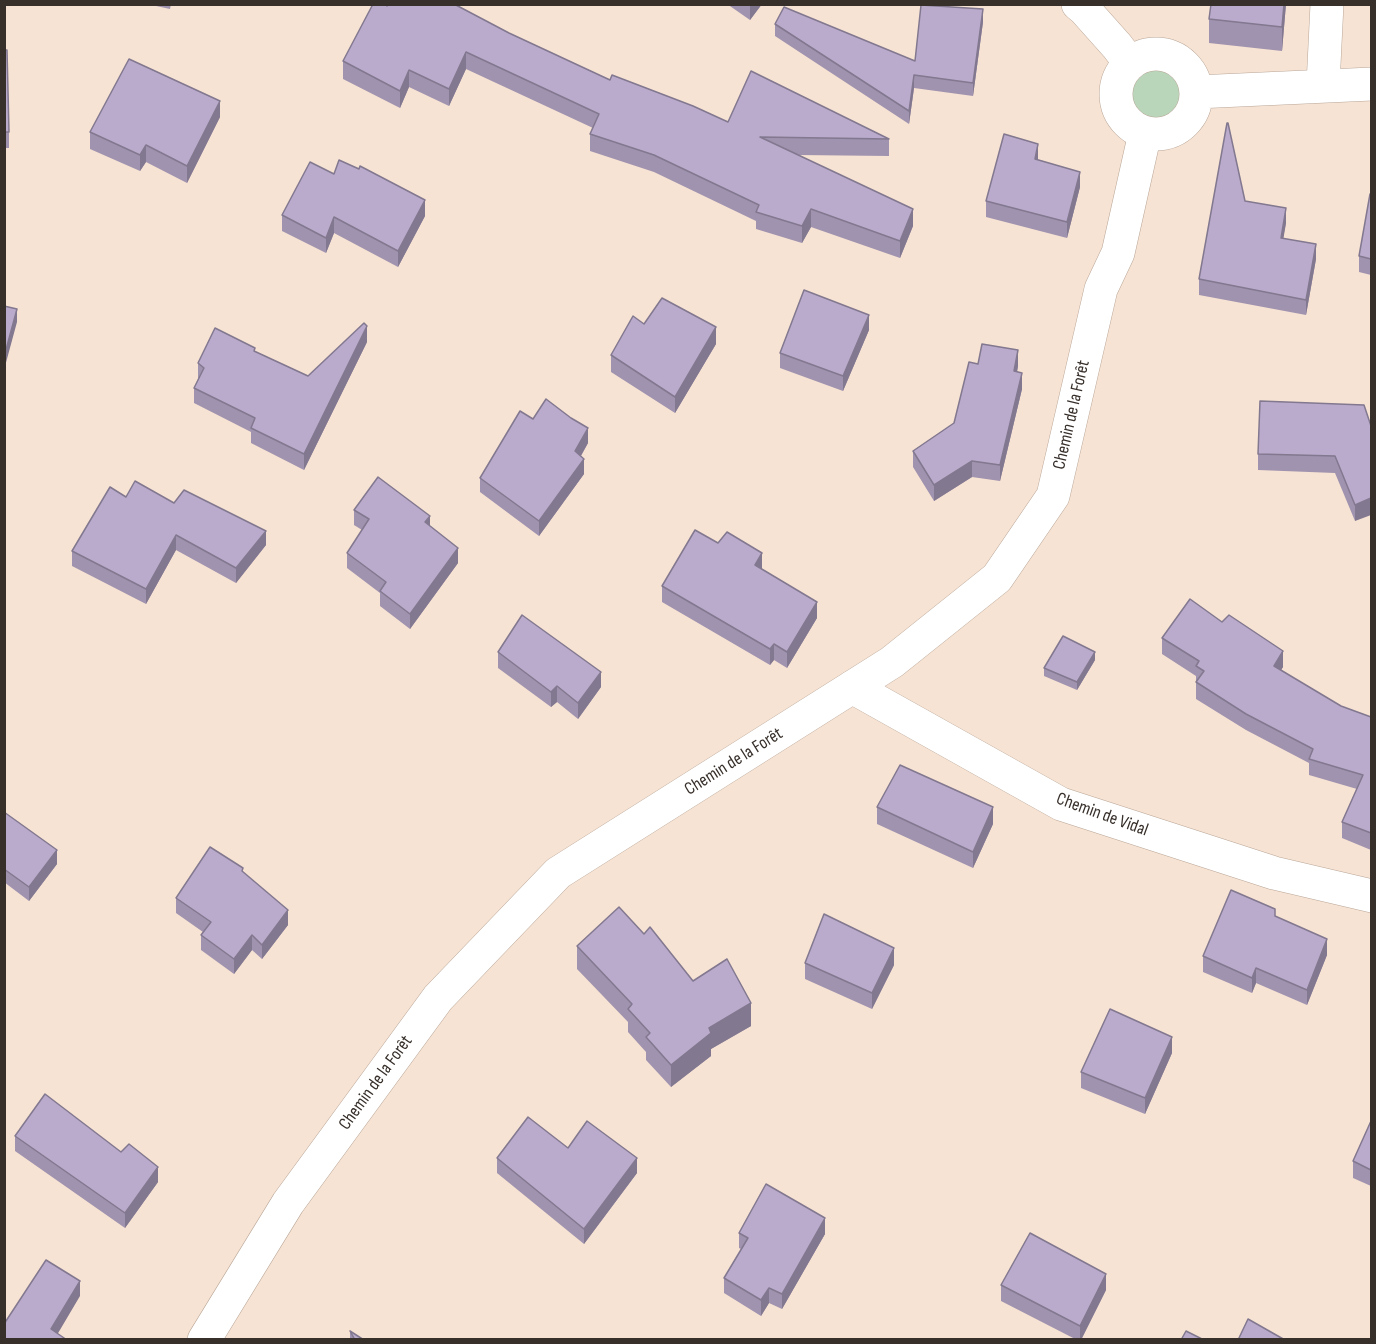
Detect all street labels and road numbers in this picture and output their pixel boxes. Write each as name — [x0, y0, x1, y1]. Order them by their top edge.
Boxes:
street label: Chemin de la Forêt — [1049, 358, 1095, 472]
street label: Chemin de la Forêt — [681, 723, 787, 801]
street label: Chemin de Vidal — [1053, 788, 1151, 842]
street label: Chemin de la Forêt — [335, 1032, 417, 1134]

